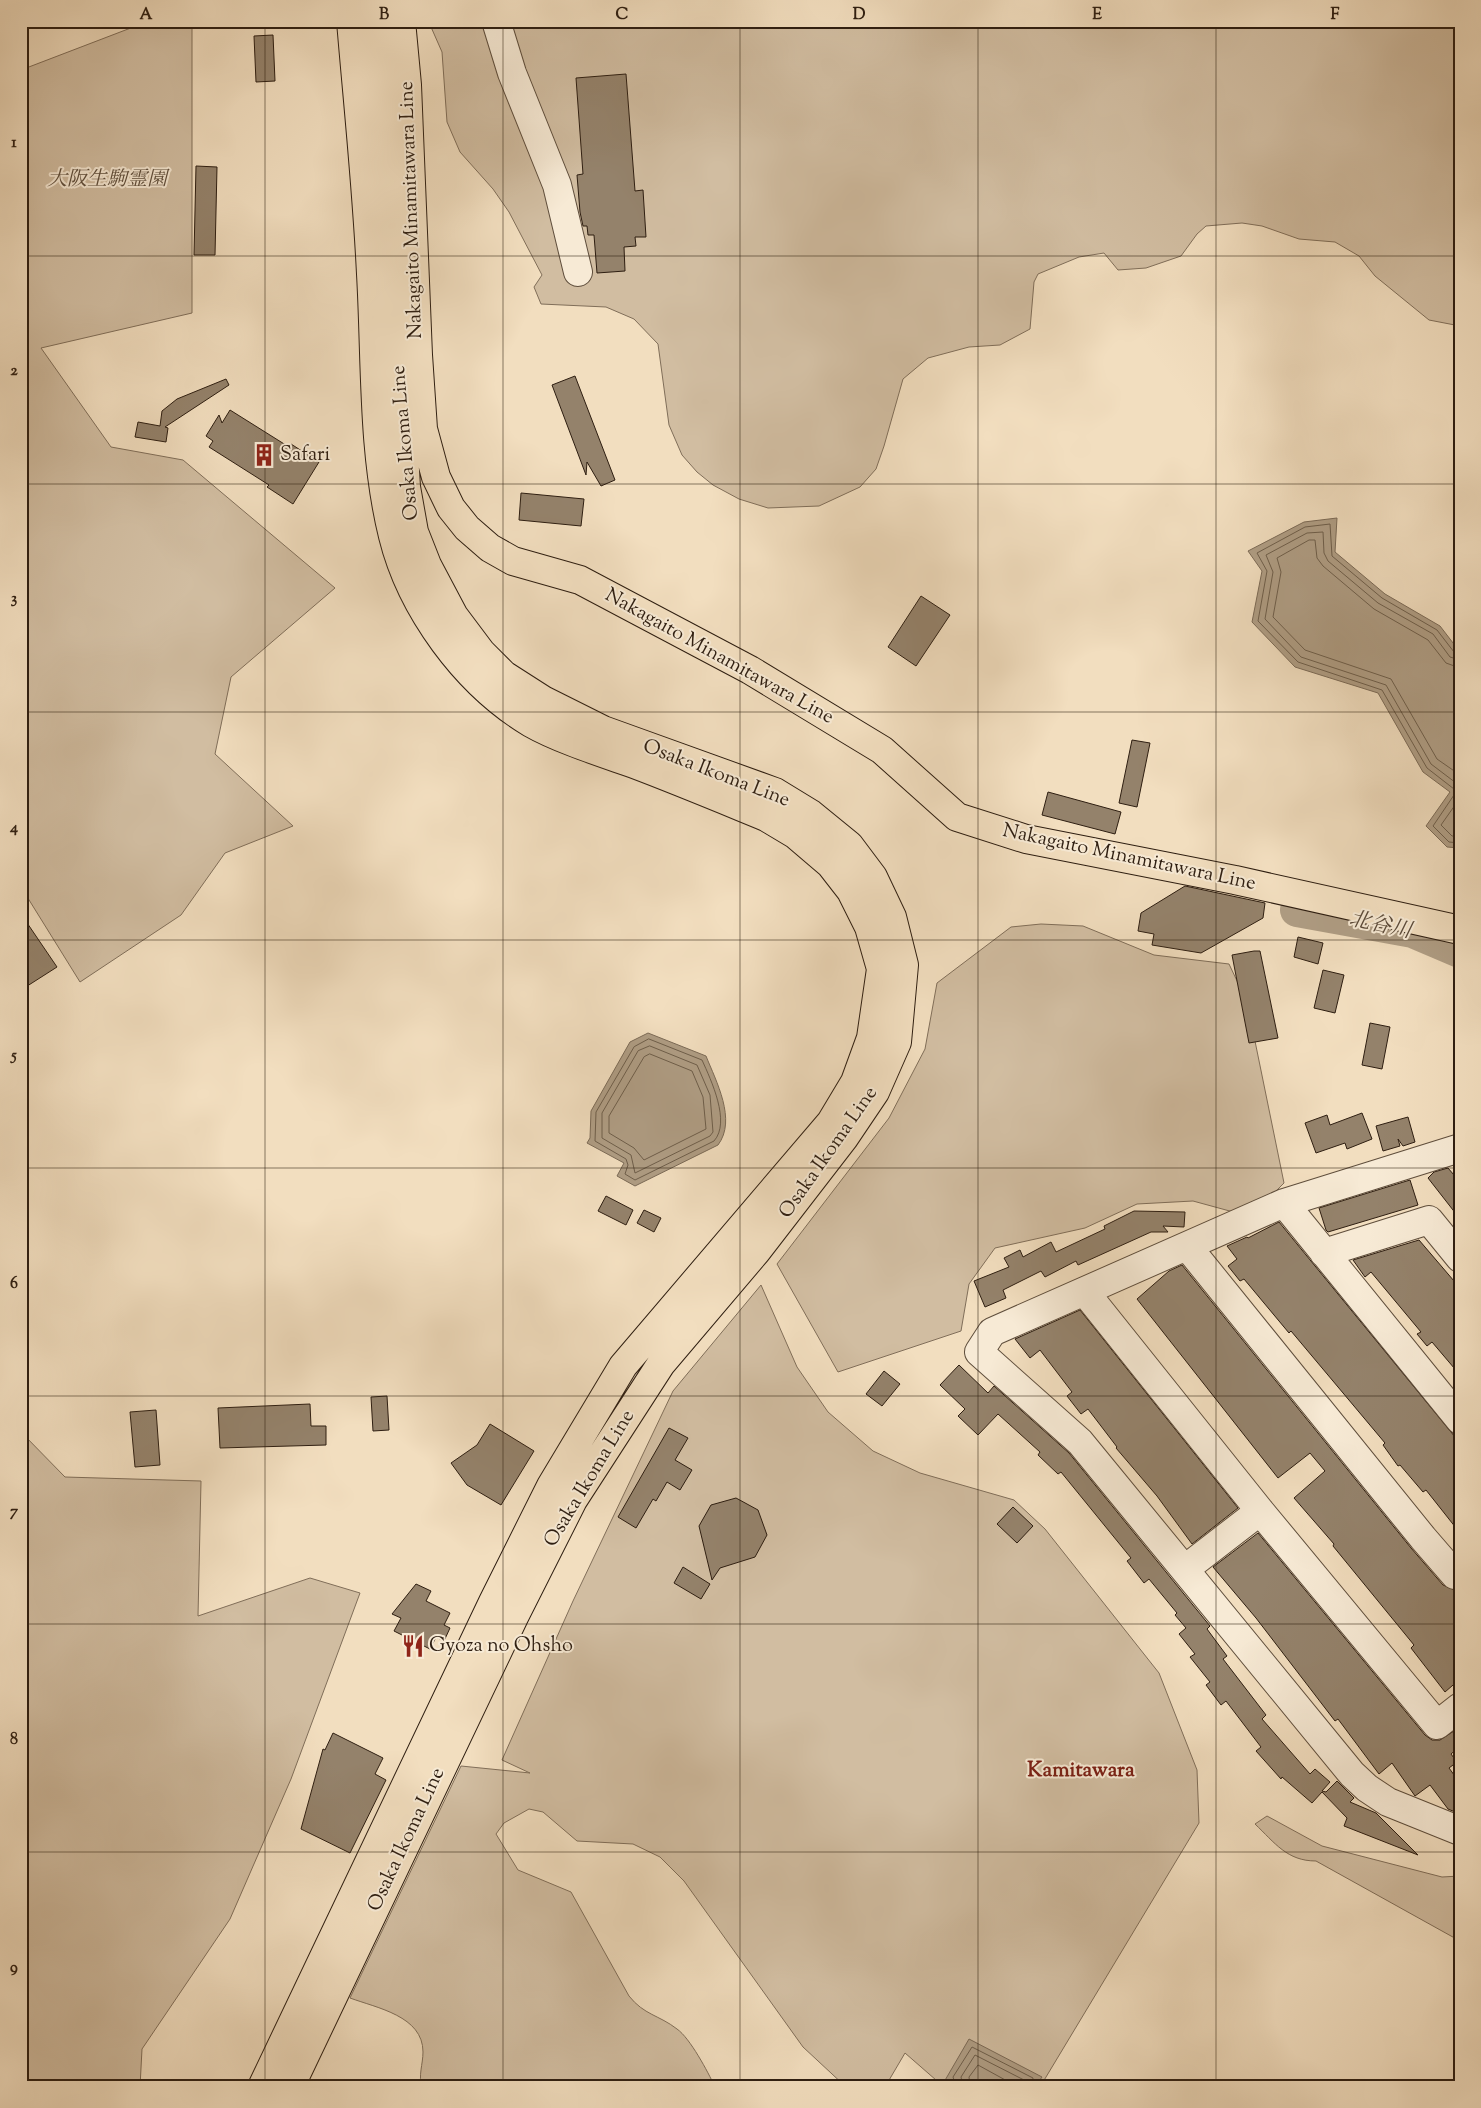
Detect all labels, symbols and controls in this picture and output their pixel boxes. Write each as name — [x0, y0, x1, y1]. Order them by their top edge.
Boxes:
text: A — [140, 4, 153, 27]
text: B — [379, 4, 389, 27]
text: C — [616, 4, 629, 27]
text: D — [853, 4, 866, 27]
text: E — [1092, 4, 1102, 27]
text: F — [1331, 4, 1340, 27]
street label: Nakagaito Minamitawara Line — [393, 81, 431, 339]
text: 1 — [11, 132, 17, 155]
park label: 大阪生駒霊園 — [47, 166, 170, 195]
text: 2 — [10, 360, 18, 383]
street label: Osaka Ikoma Line — [385, 364, 427, 522]
place label: Safari — [280, 441, 330, 470]
building icon: Safari — [251, 442, 277, 468]
street label: Nakagaito Minamitawara Line — [599, 582, 839, 732]
text: 3 — [11, 588, 18, 611]
street label: Osaka Ikoma Line — [638, 733, 794, 815]
text: 4 — [9, 817, 18, 840]
street label: Nakagaito Minamitawara Line — [1000, 817, 1258, 899]
water label: 北谷川 — [1346, 905, 1416, 948]
text: 5 — [9, 1045, 17, 1068]
street label: Osaka Ikoma Line — [772, 1081, 886, 1225]
text: 6 — [10, 1273, 18, 1296]
street label: Osaka Ikoma Line — [537, 1405, 643, 1553]
text: 7 — [10, 1501, 19, 1524]
place label: Gyoza no Ohsho — [429, 1632, 573, 1661]
restaurant icon: Gyoza no Ohsho — [400, 1633, 426, 1659]
text: 8 — [10, 1729, 18, 1752]
district label: Kamitawara — [1027, 1756, 1135, 1786]
street label: Osaka Ikoma Line — [361, 1763, 453, 1917]
text: 9 — [10, 1957, 18, 1980]

